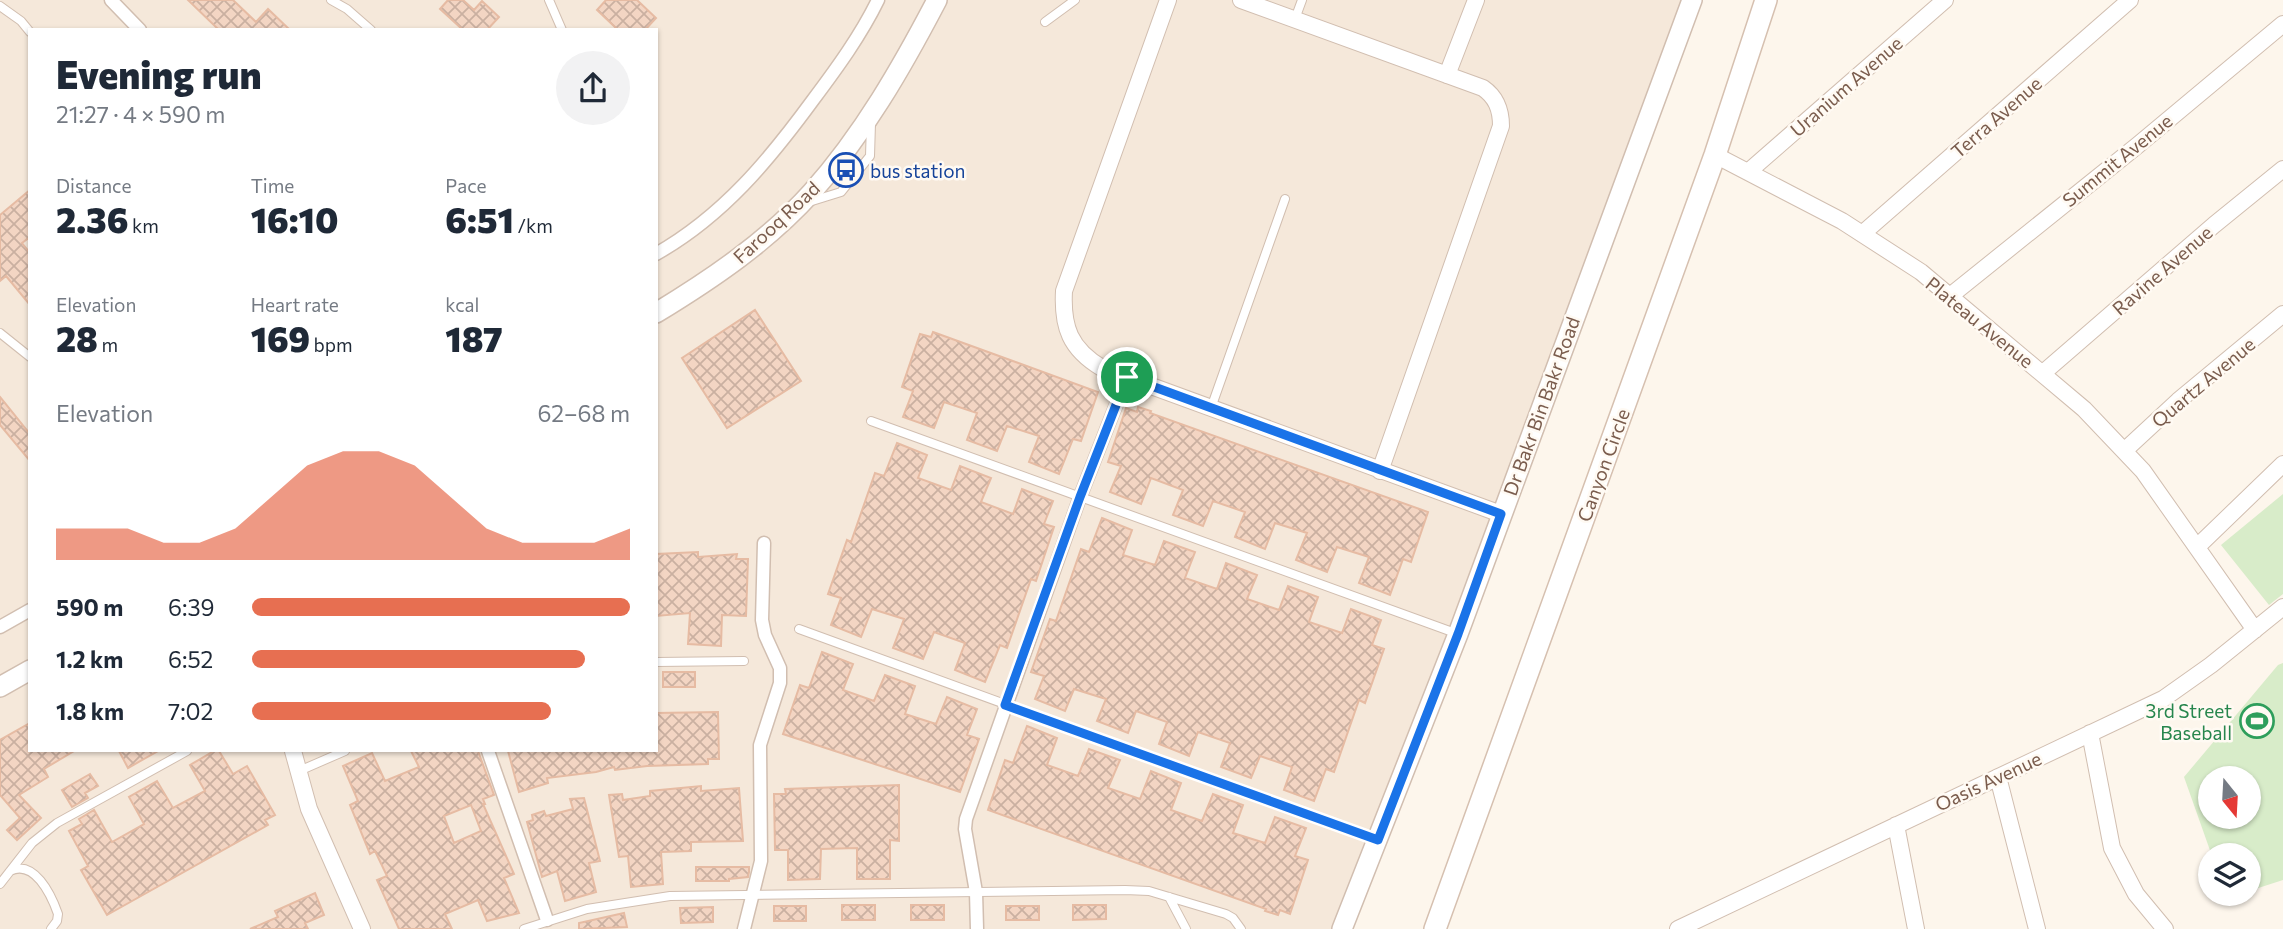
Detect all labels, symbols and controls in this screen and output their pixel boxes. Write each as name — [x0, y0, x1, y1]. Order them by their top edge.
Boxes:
street label: Uranium Avenue — [1785, 31, 1907, 141]
text: Evening run — [56, 50, 262, 97]
button: share — [556, 51, 630, 125]
street label: Terra Avenue — [1946, 71, 2046, 163]
text: 21:27 · 4 × 590 m — [56, 100, 225, 128]
street label: Summit Avenue — [2057, 109, 2177, 211]
bus stop icon: bus station — [827, 151, 865, 189]
place label: bus station — [870, 159, 965, 182]
text: Distance — [56, 174, 132, 197]
text: Time — [251, 174, 294, 197]
text: Pace — [445, 174, 487, 197]
street label: Farooq Road — [728, 176, 824, 268]
text: 2.36 — [56, 197, 128, 240]
text: 16:10 — [251, 197, 338, 240]
text: 6:51 — [445, 197, 514, 240]
text: km — [128, 214, 159, 237]
text: /km — [514, 214, 553, 237]
street label: Ravine Avenue — [2107, 220, 2217, 320]
street label: Plateau Avenue — [1922, 272, 2038, 372]
text: Elevation — [56, 293, 136, 316]
text: Heart rate — [251, 293, 339, 316]
text: kcal — [445, 293, 479, 316]
street label: Dr Bakr Bin Bakr Road — [1498, 313, 1584, 499]
text: 28 — [56, 316, 98, 359]
text: 169 — [251, 316, 310, 359]
text: 187 — [445, 316, 503, 359]
street label: Quartz Avenue — [2147, 332, 2259, 432]
text: m — [98, 333, 118, 356]
text: bpm — [310, 333, 353, 356]
pin — [1097, 347, 1157, 407]
icon: arrive — [1108, 358, 1146, 396]
text: Elevation — [56, 399, 153, 427]
text: 62–68 m — [537, 399, 630, 427]
street label: Canyon Circle — [1572, 405, 1634, 525]
text: 590 m — [56, 593, 123, 621]
text: 6:39 — [168, 593, 214, 621]
text: 1.2 km — [56, 645, 123, 673]
text: 6:52 — [168, 645, 213, 673]
text: 1.8 km — [56, 697, 124, 725]
text: 7:02 — [168, 697, 213, 725]
place label: 3rd Street Baseball — [2146, 699, 2232, 744]
sports icon: 3rd Street Baseball — [2238, 702, 2276, 740]
street label: Oasis Avenue — [1931, 746, 2045, 816]
north arrow — [2198, 766, 2261, 830]
map controls — [2198, 766, 2261, 906]
button: layers — [2198, 843, 2261, 906]

